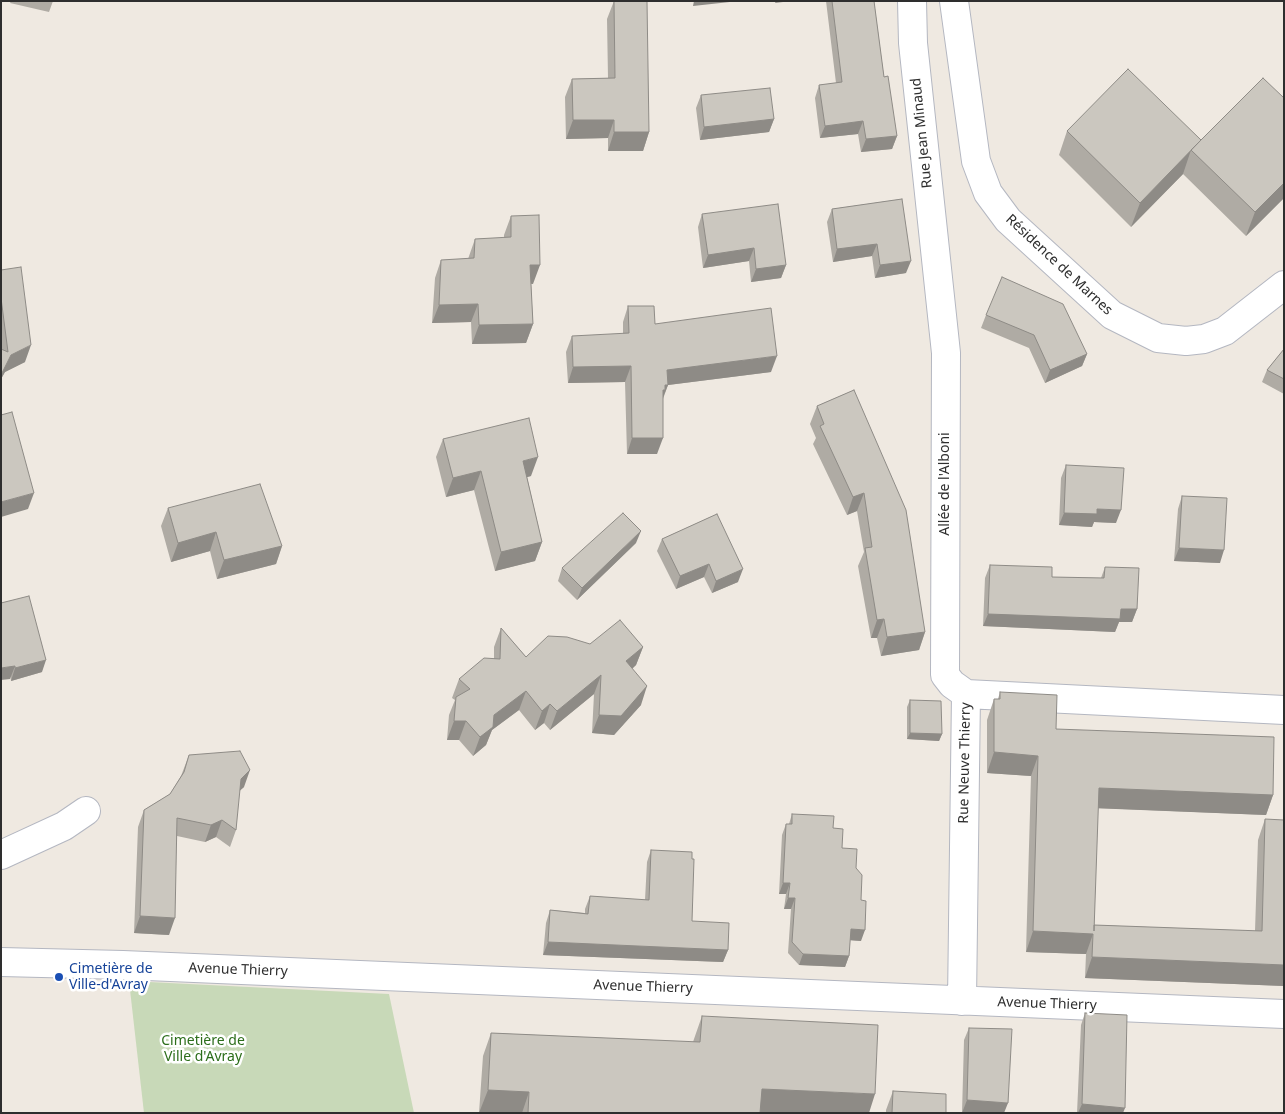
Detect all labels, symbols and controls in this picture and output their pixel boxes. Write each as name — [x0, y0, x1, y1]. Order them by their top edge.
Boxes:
street label: Rue Jean Minaud — [908, 77, 936, 189]
street label: Résidence de Marnes — [1002, 211, 1116, 319]
street label: Allée de l'Alboni — [937, 432, 953, 536]
street label: Rue Neuve Thierry — [956, 702, 974, 824]
street label: Avenue Thierry — [188, 960, 288, 980]
place label: Cimetière de Ville-d'Avray — [69, 961, 153, 994]
marker: Cimetière de Ville-d'Avray — [53, 971, 65, 983]
street label: Avenue Thierry — [593, 977, 693, 997]
street label: Avenue Thierry — [997, 994, 1097, 1014]
park label: Cimetière de Ville d'Avray — [161, 1033, 245, 1066]

